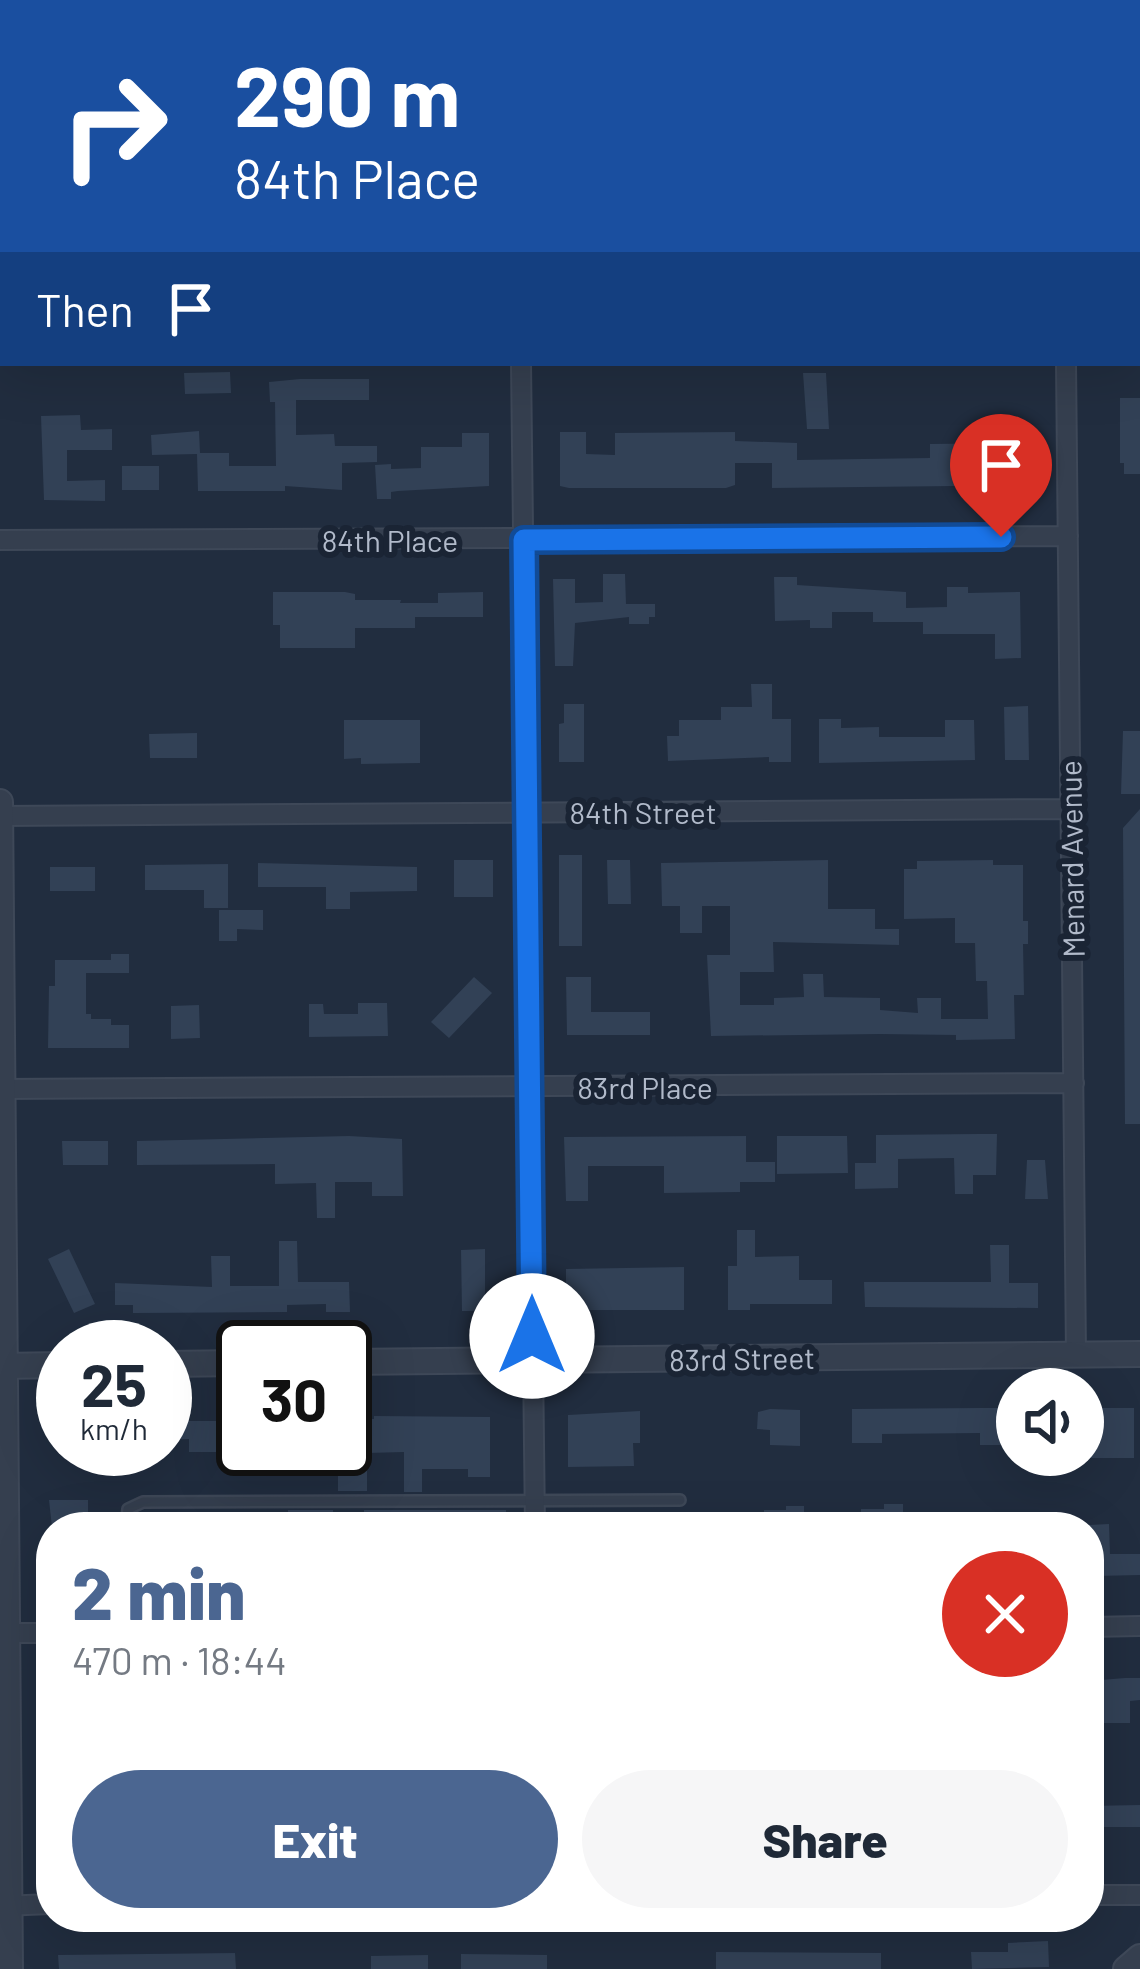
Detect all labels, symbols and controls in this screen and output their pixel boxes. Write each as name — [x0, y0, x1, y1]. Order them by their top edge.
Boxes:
text: 290 m — [234, 43, 460, 144]
icon: right — [36, 48, 192, 204]
text: 84th Place — [234, 145, 480, 210]
icon: arrive — [158, 276, 224, 342]
text: Then — [36, 282, 134, 336]
pin — [950, 414, 1052, 537]
icon: arrive — [968, 432, 1034, 498]
street label: 84th Place — [322, 522, 458, 558]
street label: Menard Avenue — [1051, 760, 1091, 958]
street label: 84th Street — [569, 794, 717, 830]
street label: 83rd Place — [577, 1069, 713, 1105]
position arrow — [469, 1273, 595, 1399]
speed limit sign: 30 — [216, 1320, 372, 1476]
street label: 83rd Street — [669, 1339, 815, 1377]
text: 25 — [81, 1347, 147, 1419]
map controls — [996, 1368, 1104, 1476]
button: sound — [996, 1368, 1104, 1476]
text: km/h — [80, 1410, 148, 1446]
text: 2 min — [72, 1548, 246, 1634]
button: close — [942, 1551, 1068, 1677]
text: 470 m · 18:44 — [72, 1636, 287, 1683]
button: Exit — [72, 1770, 558, 1908]
button: Share — [582, 1770, 1068, 1908]

